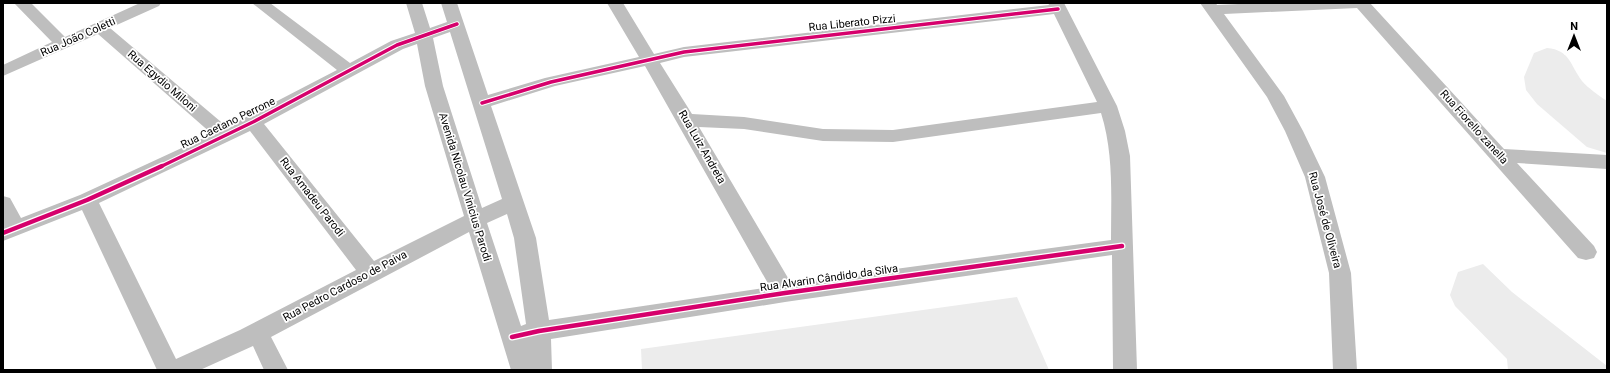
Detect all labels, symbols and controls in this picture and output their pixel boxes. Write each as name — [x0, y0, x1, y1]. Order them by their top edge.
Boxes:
street label: Rua Liberato Pizzi — [808, 12, 896, 34]
street label: Rua João Coletti — [38, 15, 118, 59]
north arrow — [1554, 16, 1594, 56]
text: N — [1570, 20, 1578, 33]
street label: Rua Egydio Miloni — [125, 48, 199, 114]
street label: Rua Fiorello zanella — [1437, 87, 1511, 167]
street label: Rua Caetano Perrone — [179, 94, 277, 152]
street label: Rua Luiz Andreta — [676, 108, 728, 186]
street label: Avenida Nicolau Vinicius Parodi — [436, 111, 494, 263]
street label: Rua Amadeu Parodi — [277, 155, 347, 239]
street label: Rua José de Oliveira — [1306, 170, 1344, 270]
street label: Rua Pedro Cardoso de Paiva — [281, 248, 409, 324]
street label: Rua Alvarin Cândido da Silva — [759, 262, 899, 294]

